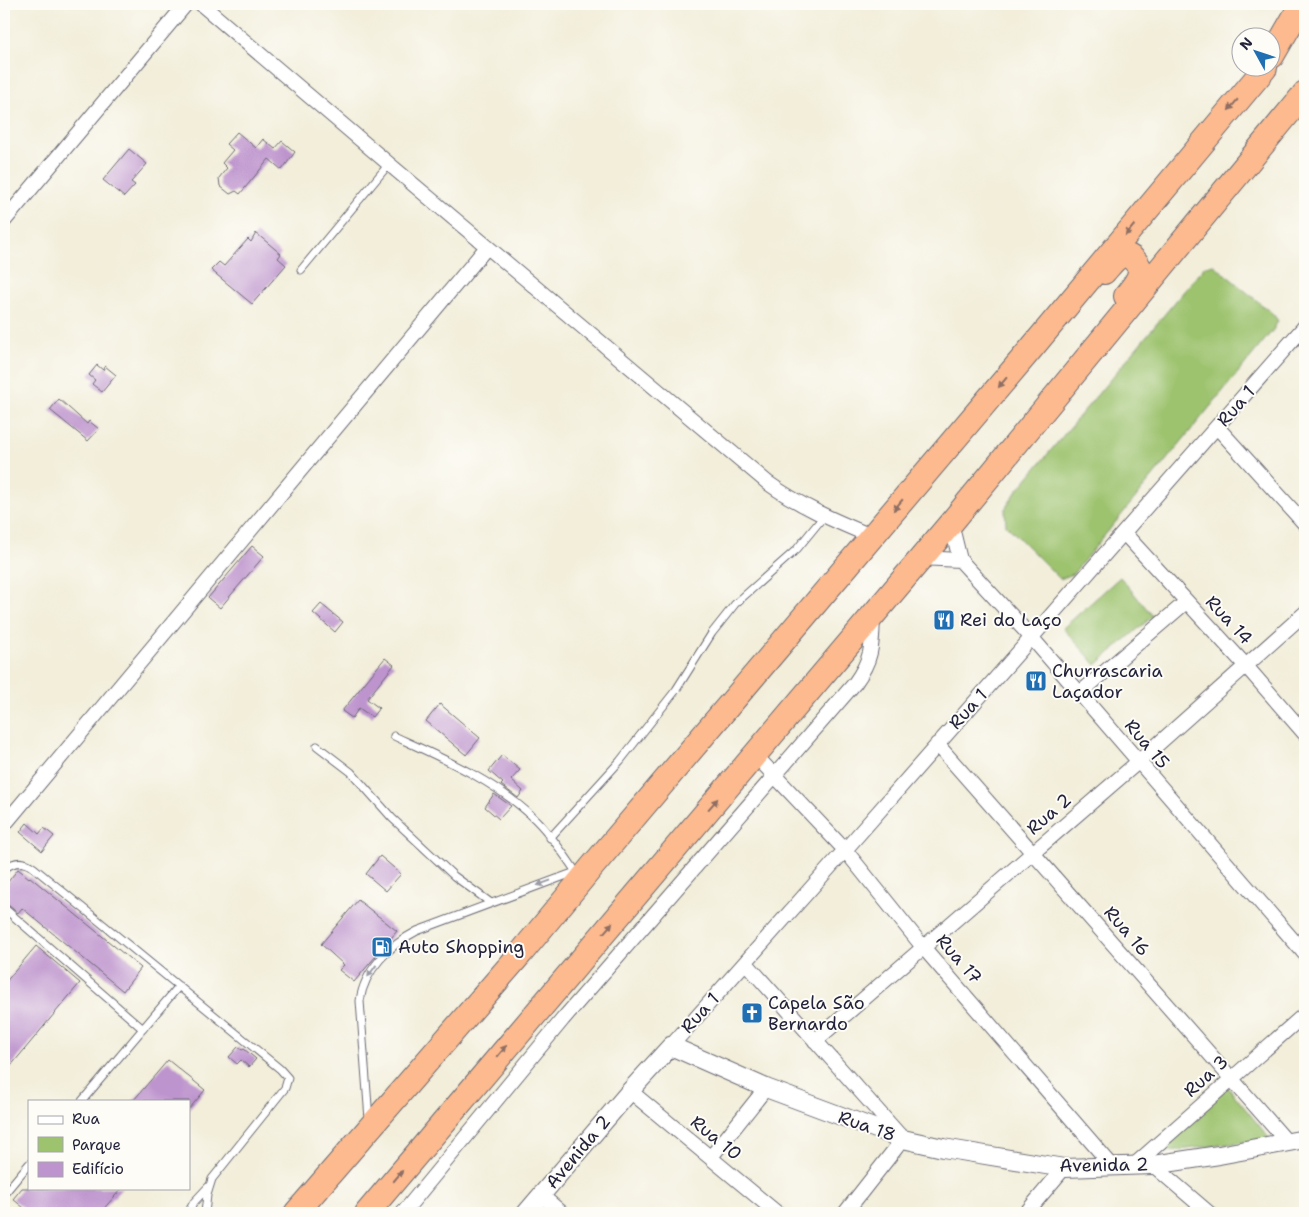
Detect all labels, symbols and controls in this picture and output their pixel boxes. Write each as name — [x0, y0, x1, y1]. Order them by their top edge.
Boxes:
north arrow — [1232, 28, 1282, 78]
text: N — [1236, 34, 1257, 54]
one-way arrow — [1228, 98, 1239, 111]
one-way arrow — [1124, 223, 1135, 236]
one-way arrow — [997, 375, 1009, 387]
street label: Rua 1 — [1212, 380, 1260, 432]
one-way arrow — [892, 499, 903, 512]
street label: Rua 14 — [1200, 590, 1258, 650]
restaurant icon: Rei do Laço — [932, 608, 956, 632]
place label: Rei do Laço — [960, 608, 1062, 632]
place label: Churrascaria Laçador — [1052, 659, 1163, 704]
restaurant icon: Churrascaria Laçador — [1024, 669, 1048, 693]
street label: Rua 1 — [943, 683, 993, 735]
street label: Rua 15 — [1119, 714, 1175, 774]
street label: Rua 2 — [1021, 788, 1077, 840]
one-way arrow — [708, 798, 719, 811]
one-way arrow — [537, 880, 552, 887]
street label: Rua 16 — [1099, 901, 1155, 961]
one-way arrow — [602, 921, 613, 934]
street label: Rua 17 — [931, 929, 987, 989]
fuel station icon: Auto Shopping — [370, 935, 394, 959]
place label: Auto Shopping — [398, 935, 524, 959]
one-way arrow — [367, 964, 377, 978]
street label: Rua 1 — [675, 987, 725, 1039]
place label: Capela São Bernardo — [768, 991, 865, 1036]
church icon: Capela São Bernardo — [740, 1001, 764, 1025]
one-way arrow — [497, 1045, 508, 1058]
street label: Rua 3 — [1179, 1050, 1233, 1102]
legend — [28, 1100, 190, 1190]
street label: Rua 18 — [835, 1105, 899, 1147]
text: Rua — [72, 1109, 101, 1129]
street label: Avenida 2 — [540, 1110, 616, 1194]
street label: Rua 10 — [685, 1110, 747, 1166]
text: Parque — [72, 1135, 121, 1155]
street label: Avenida 2 — [1059, 1152, 1149, 1178]
text: Edifício — [72, 1159, 124, 1179]
one-way arrow — [392, 1170, 403, 1182]

